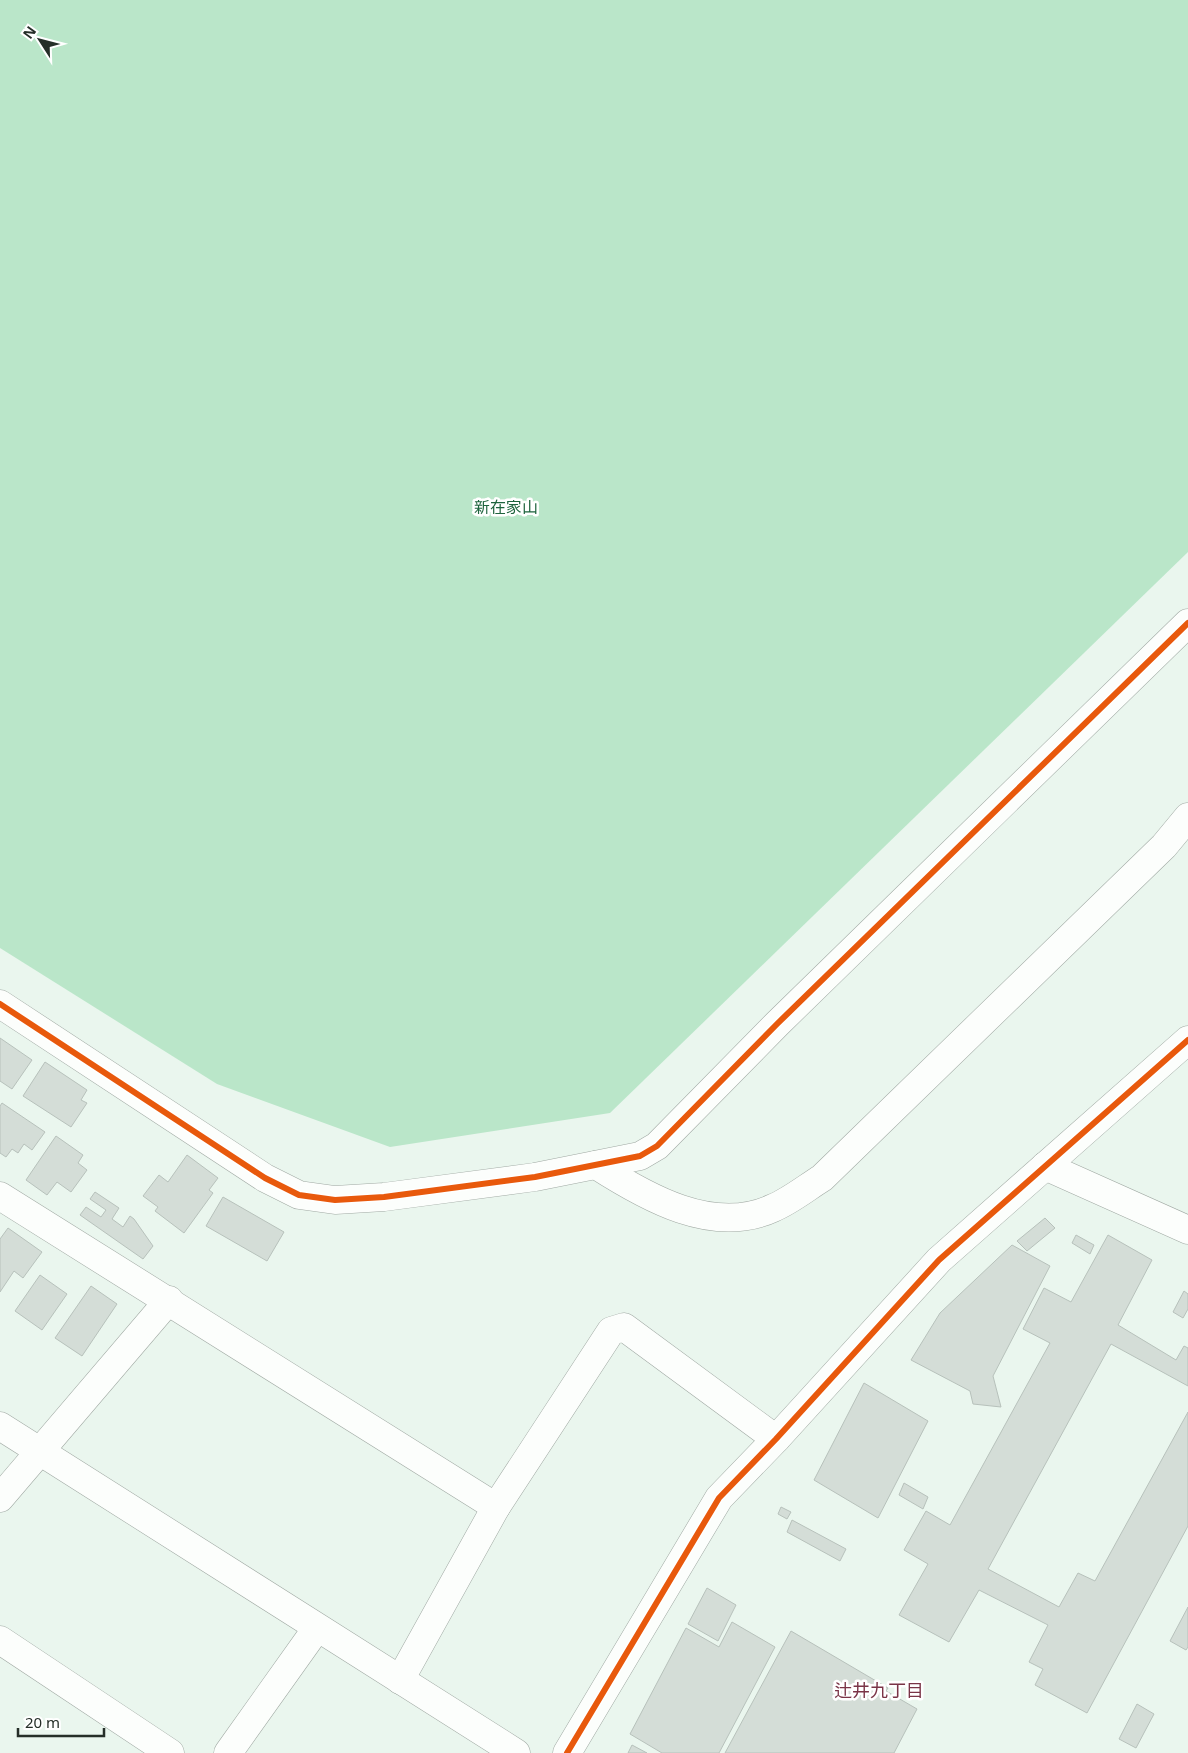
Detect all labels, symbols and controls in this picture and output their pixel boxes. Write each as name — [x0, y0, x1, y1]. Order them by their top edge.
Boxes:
north arrow — [15, 15, 65, 65]
text: N — [18, 22, 40, 42]
park label: 新在家山 — [474, 496, 538, 518]
district label: 辻井九丁目 — [834, 1678, 924, 1702]
scale bar — [18, 1706, 104, 1738]
text: 20 m — [25, 1712, 60, 1732]

